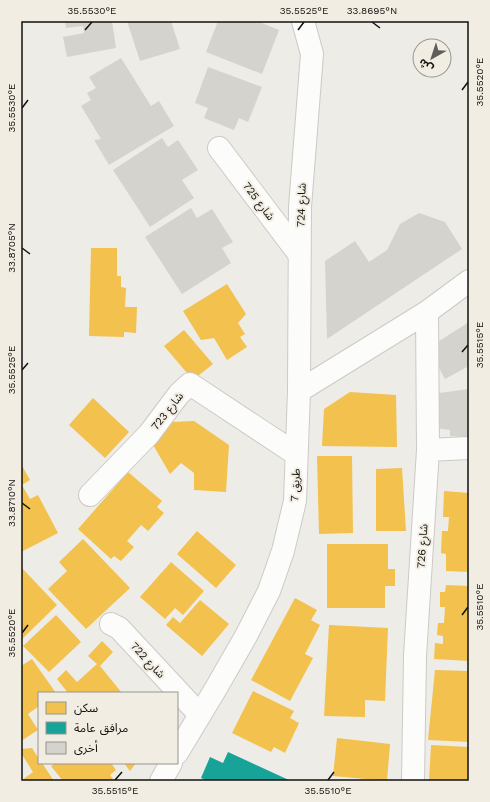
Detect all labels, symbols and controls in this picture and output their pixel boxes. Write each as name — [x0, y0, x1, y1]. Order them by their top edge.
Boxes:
text: 35.5530°E — [68, 5, 116, 16]
text: 35.5525°E — [280, 5, 328, 16]
text: 33.8695°N — [347, 5, 397, 16]
north arrow — [412, 38, 452, 78]
text: ش — [416, 56, 436, 75]
text: 35.5520°E — [474, 58, 485, 106]
text: 35.5530°E — [6, 84, 17, 132]
street label: شارع 725 — [239, 180, 277, 224]
street label: شارع 724 — [294, 182, 310, 227]
text: 33.8705°N — [6, 223, 17, 273]
text: 35.5515°E — [474, 322, 485, 368]
text: 35.5525°E — [6, 346, 17, 394]
street label: شارع 723 — [149, 390, 187, 433]
street label: 7 طريق — [288, 468, 303, 502]
text: 33.8710°N — [6, 479, 17, 527]
street label: شارع 726 — [414, 523, 432, 569]
text: 35.5510°E — [474, 583, 485, 631]
text: 35.5520°E — [6, 609, 17, 657]
street label: شارع 722 — [127, 640, 168, 682]
legend — [38, 692, 178, 764]
text: سكن — [74, 701, 98, 715]
text: مرافق عامة — [74, 721, 128, 736]
text: أخرى — [74, 740, 98, 755]
text: 35.5515°E — [92, 785, 138, 796]
text: 35.5510°E — [304, 785, 352, 796]

